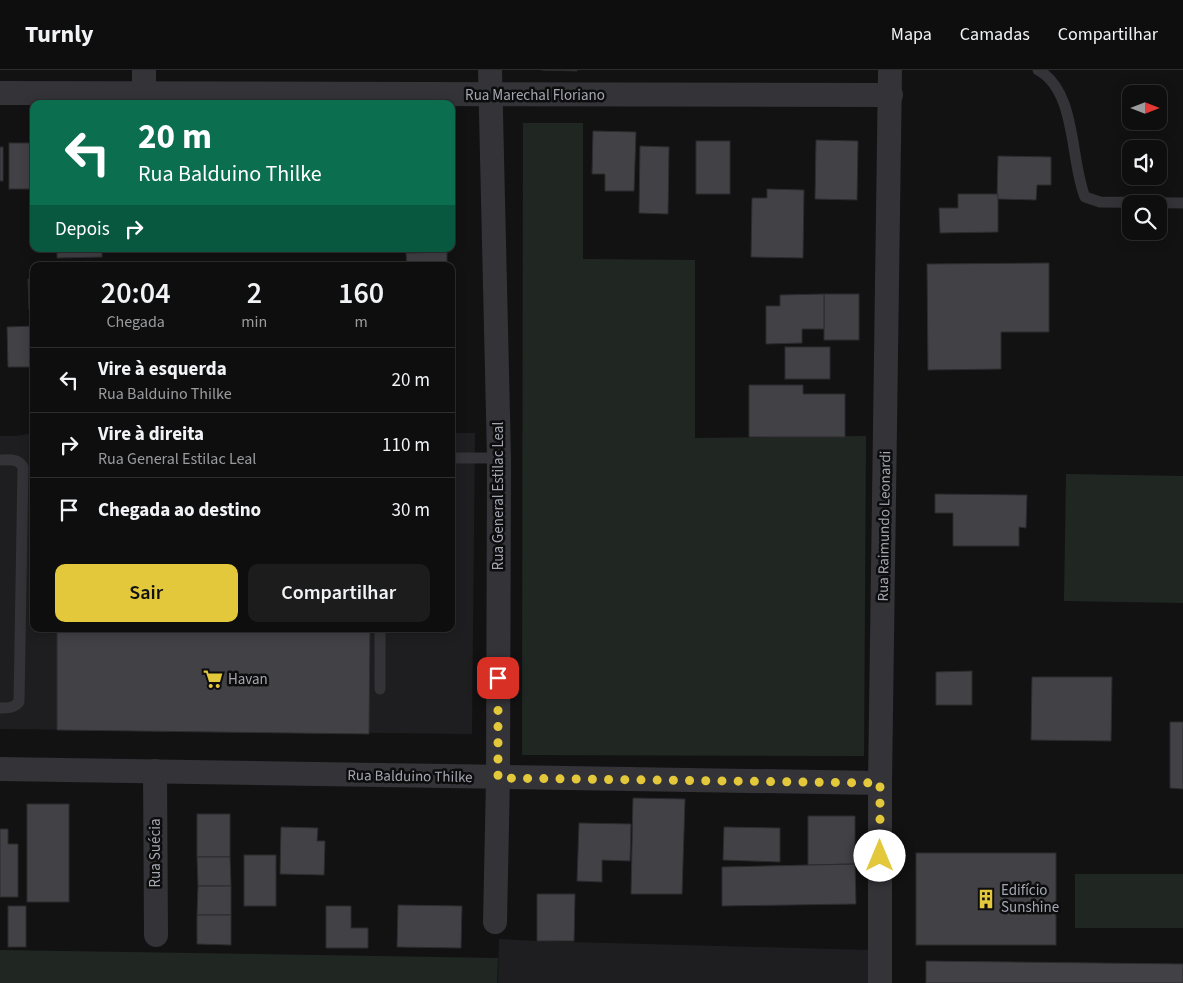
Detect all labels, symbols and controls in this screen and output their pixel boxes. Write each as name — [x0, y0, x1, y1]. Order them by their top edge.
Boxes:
text: Turnly — [25, 17, 94, 52]
text: Mapa — [891, 22, 932, 47]
text: Camadas — [960, 22, 1030, 47]
text: Compartilhar — [1058, 22, 1158, 47]
street label: Rua Marechal Floriano — [465, 85, 605, 106]
north arrow — [1122, 85, 1168, 130]
map controls — [1122, 85, 1167, 240]
text: 20 m — [138, 112, 212, 162]
icon: left — [55, 120, 120, 185]
button: sound — [1122, 140, 1167, 185]
text: Rua Balduino Thilke — [138, 158, 322, 190]
button: search — [1122, 195, 1167, 240]
icon: right — [120, 215, 148, 243]
text: Depois — [55, 216, 110, 243]
text: 20:04 — [101, 272, 171, 315]
text: 2 — [247, 272, 262, 315]
text: 160 — [338, 272, 384, 315]
text: Chegada — [106, 311, 165, 333]
text: min — [241, 311, 267, 333]
text: m — [355, 311, 368, 333]
text: Vire à esquerda — [98, 356, 227, 383]
icon: left — [55, 366, 83, 394]
text: 20 m — [392, 367, 430, 394]
text: Rua Balduino Thilke — [98, 383, 232, 405]
text: Vire à direita — [98, 421, 204, 448]
street label: Rua General Estilac Leal — [488, 422, 509, 570]
icon: right — [55, 431, 83, 459]
text: 110 m — [382, 432, 430, 459]
text: Rua General Estilac Leal — [98, 448, 256, 470]
street label: Rua Raimundo Leonardi — [873, 450, 896, 602]
icon: arrive — [55, 496, 83, 524]
text: Chegada ao destino — [98, 497, 261, 524]
text: 30 m — [392, 497, 430, 524]
button: Sair — [55, 564, 238, 622]
button: Compartilhar — [248, 564, 430, 622]
pin — [477, 657, 519, 699]
icon: arrive — [484, 664, 512, 692]
supermarket icon: Havan — [202, 668, 224, 690]
place label: Havan — [228, 669, 268, 690]
street label: Rua Balduino Thilke — [347, 765, 473, 788]
street label: Rua Suécia — [145, 819, 166, 887]
position arrow — [853, 829, 905, 881]
place label: Edifício Sunshine — [1001, 880, 1059, 918]
building icon: Edifício Sunshine — [975, 888, 997, 910]

